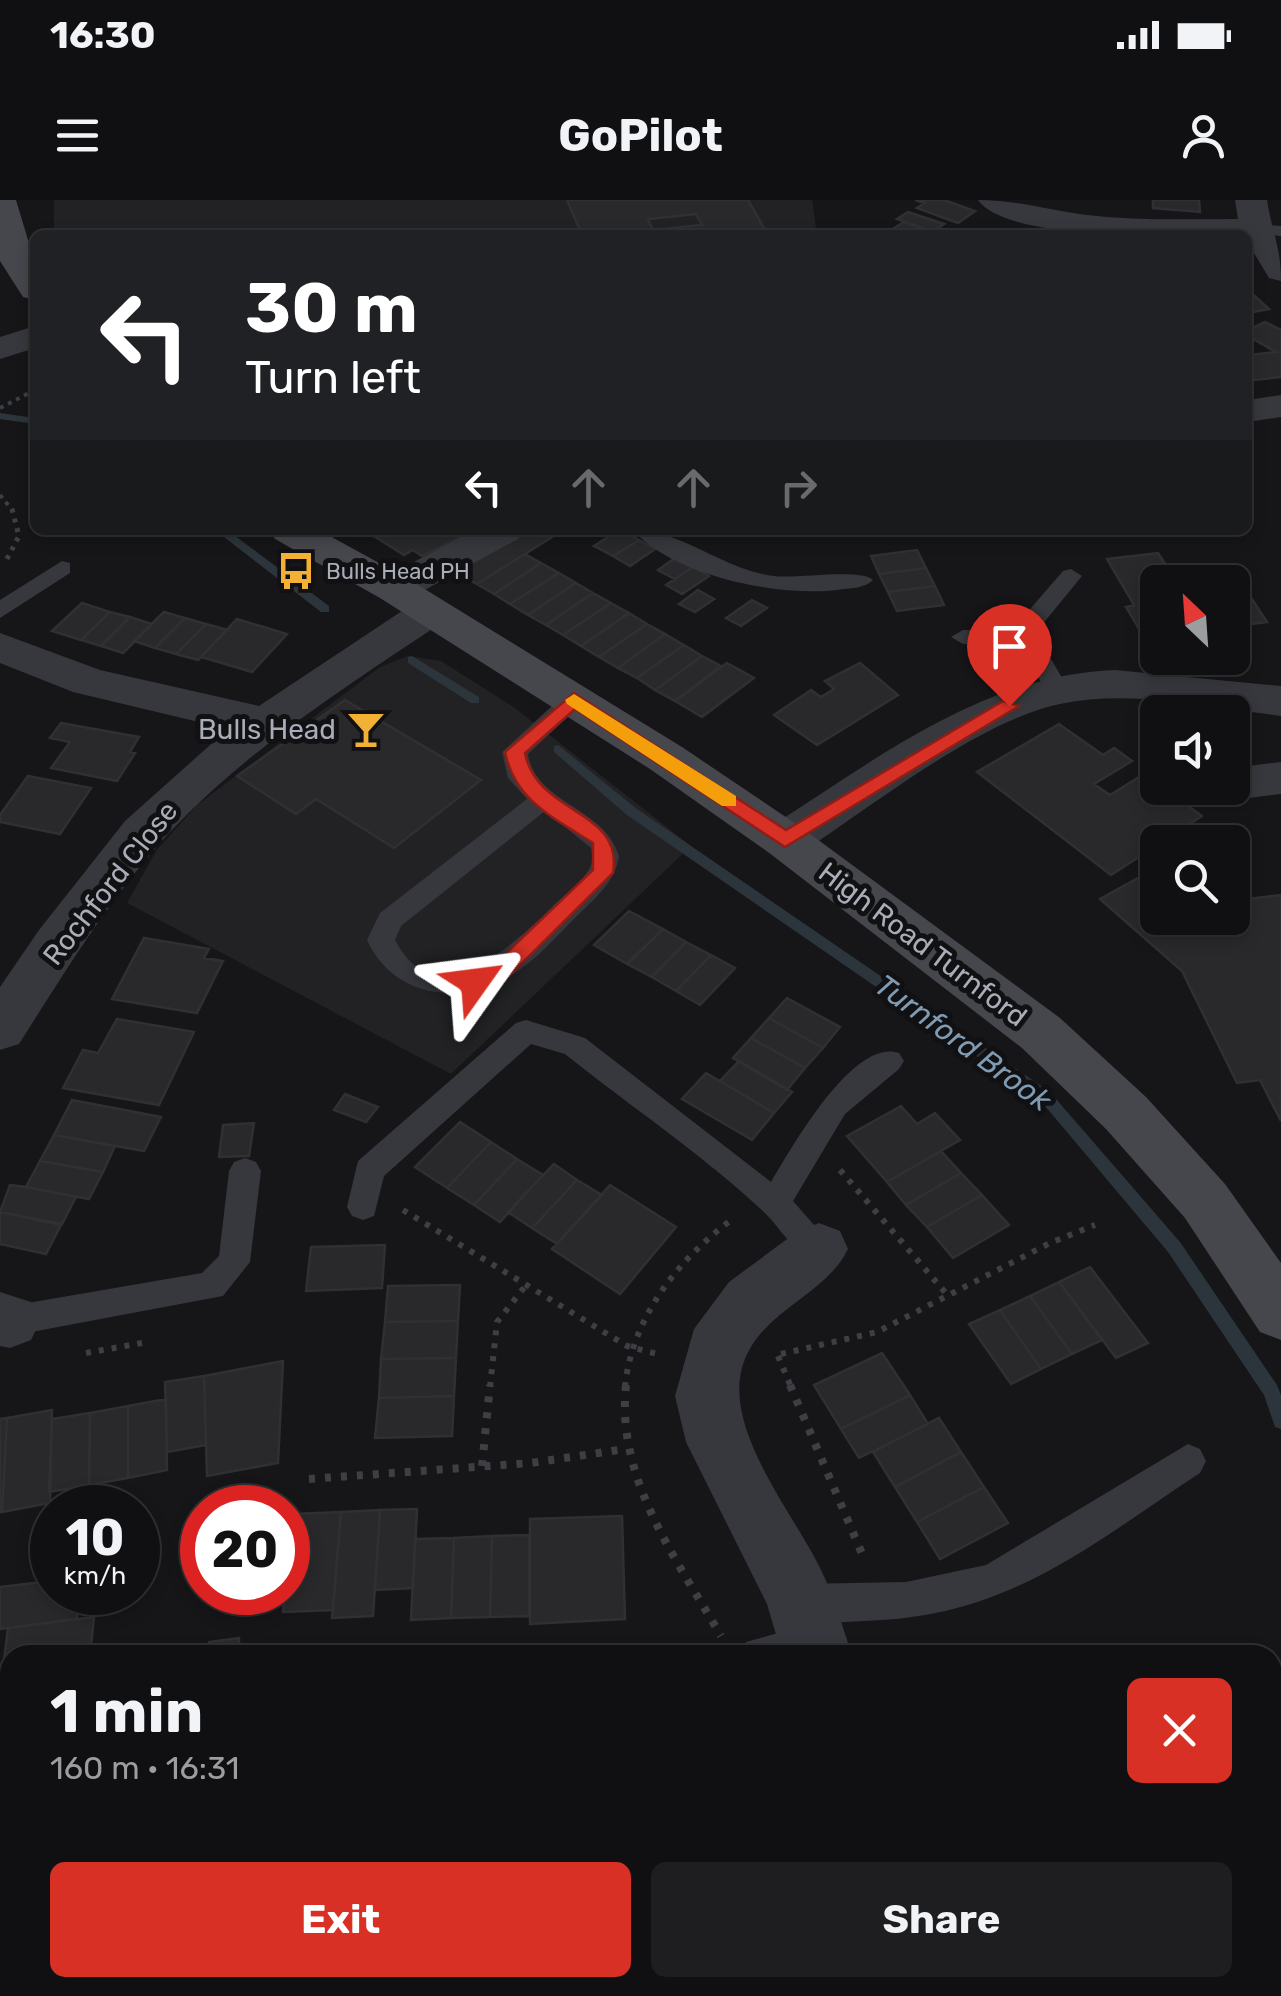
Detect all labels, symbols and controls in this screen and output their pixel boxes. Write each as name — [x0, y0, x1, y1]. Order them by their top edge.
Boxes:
text: 16:30 — [50, 12, 156, 58]
icon: menu — [50, 108, 105, 163]
icon: person — [1176, 108, 1231, 163]
text: GoPilot — [558, 109, 723, 162]
text: 30 m — [245, 267, 418, 350]
icon: left — [80, 270, 210, 400]
text: Turn left — [245, 351, 421, 404]
icon: left — [456, 460, 511, 515]
icon: ahead — [561, 460, 616, 515]
icon: ahead — [666, 460, 721, 515]
icon: right — [771, 460, 826, 515]
bus stop icon: Bulls Head PH — [275, 550, 317, 592]
place label: Bulls Head PH — [326, 558, 470, 585]
north arrow — [1140, 565, 1250, 675]
map controls — [1140, 565, 1250, 935]
pin — [967, 604, 1052, 707]
icon: arrive — [982, 619, 1037, 674]
button: sound — [1140, 695, 1250, 805]
bar icon: Bulls Head — [345, 708, 387, 750]
place label: Bulls Head — [198, 713, 336, 746]
street label: Rochford Close — [36, 795, 184, 972]
button: search — [1140, 825, 1250, 935]
street label: High Road Turnford — [812, 855, 1033, 1033]
position arrow — [423, 930, 527, 1034]
water label: Turnford Brook — [868, 967, 1059, 1119]
speed limit sign: 20 — [180, 1485, 310, 1615]
text: 10 — [66, 1508, 124, 1568]
text: km/h — [64, 1561, 126, 1590]
text: 1 min — [50, 1676, 203, 1747]
button: close — [1127, 1678, 1232, 1783]
text: 160 m · 16:31 — [50, 1749, 239, 1787]
button: Exit — [50, 1862, 631, 1977]
button: Share — [651, 1862, 1232, 1977]

